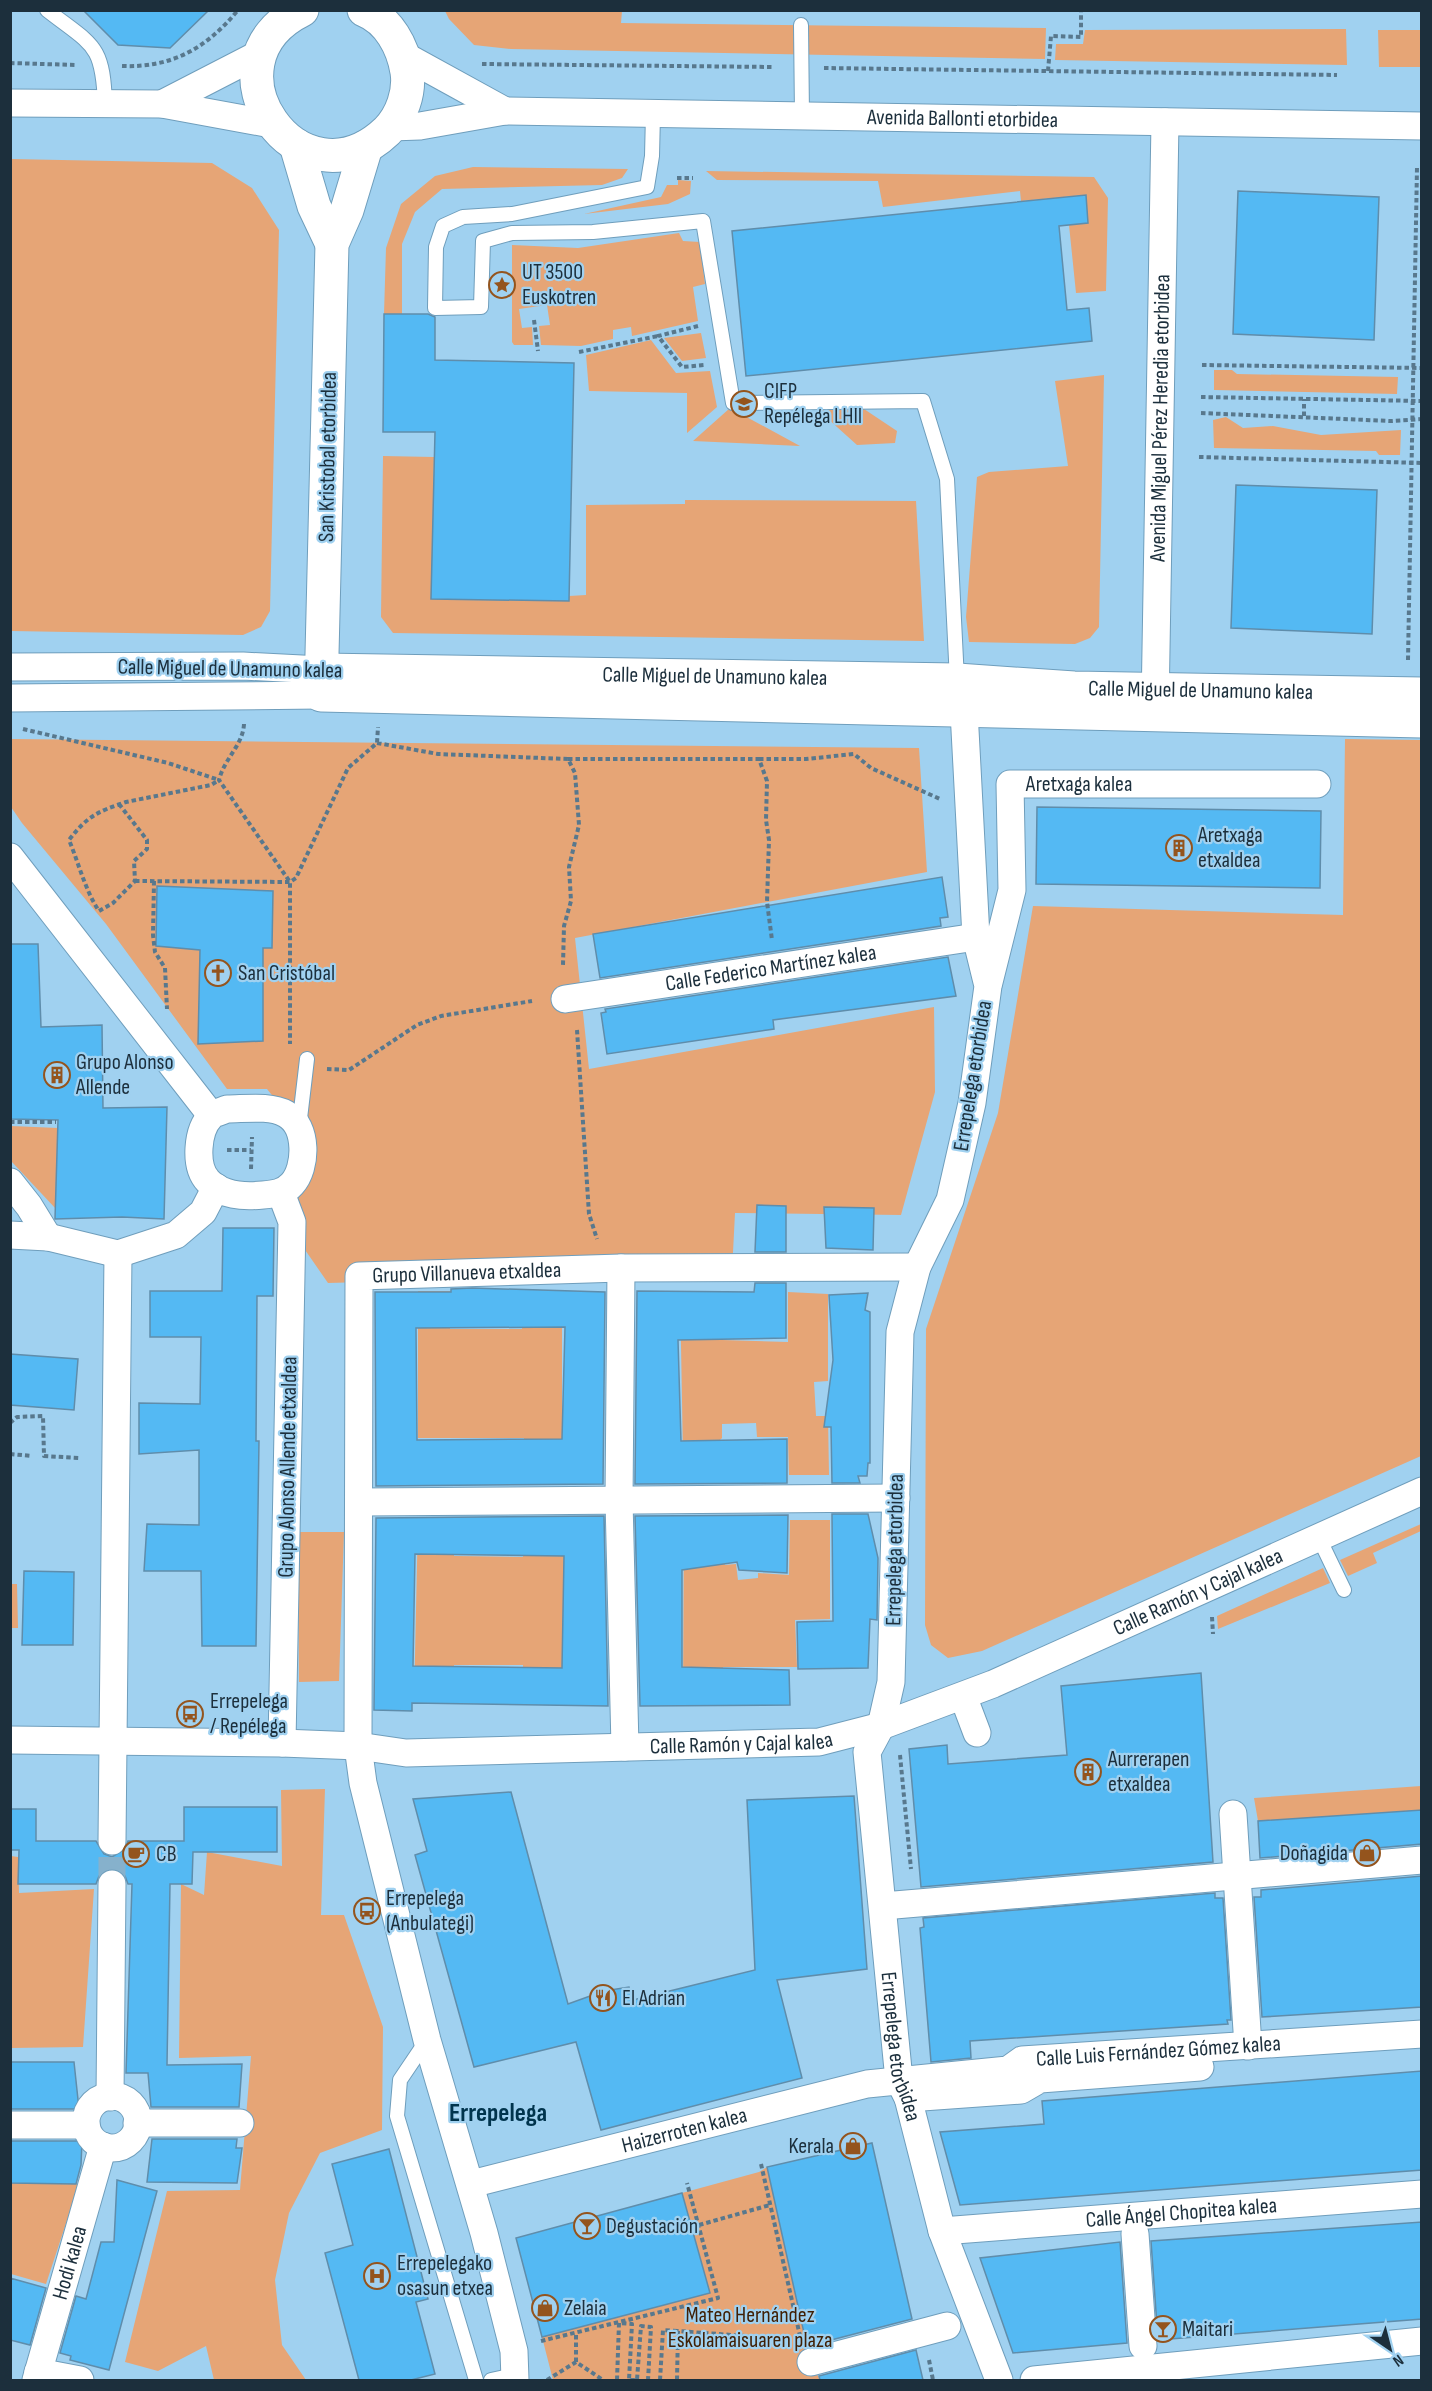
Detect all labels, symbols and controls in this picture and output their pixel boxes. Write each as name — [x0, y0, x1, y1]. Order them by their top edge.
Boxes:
street label: Avenida Ballonti etorbidea — [866, 103, 1058, 134]
place label: UT 3500 Euskotren — [522, 259, 596, 311]
place icon: UT 3500 Euskotren — [487, 270, 517, 300]
street label: Avenida Miguel Pérez Heredia etorbidea — [1144, 274, 1176, 563]
street label: San Kristobal etorbidea — [313, 372, 343, 542]
place label: CIFP Repélega LHII — [764, 378, 862, 430]
school or university icon: CIFP Repélega LHII — [729, 389, 759, 419]
street label: Calle Miguel de Unamuno kalea — [117, 654, 343, 684]
street label: Calle Miguel de Unamuno kalea — [602, 661, 828, 691]
street label: Calle Miguel de Unamuno kalea — [1088, 675, 1313, 706]
street label: Aretxaga kalea — [1025, 771, 1132, 798]
place label: Aretxaga etxaldea — [1197, 822, 1263, 874]
building icon: Aretxaga etxaldea — [1164, 833, 1194, 863]
street label: Calle Federico Martínez kalea — [663, 939, 878, 997]
church icon: San Cristóbal — [203, 958, 233, 988]
place label: San Cristóbal — [238, 960, 335, 987]
street label: Errepelega etorbidea — [948, 999, 998, 1153]
place label: Grupo Alonso Allende — [75, 1049, 174, 1101]
building icon: Grupo Alonso Allende — [42, 1060, 72, 1090]
street label: Grupo Villanueva etxaldea — [372, 1256, 562, 1289]
street label: Grupo Alonso Allende etxaldea — [273, 1356, 303, 1578]
street label: Errepelega etorbidea — [880, 1474, 910, 1626]
street label: Calle Ramón y Cajal kalea — [1109, 1542, 1287, 1642]
place label: Errepelega / Repélega — [210, 1688, 288, 1740]
bus stop icon: Errepelega / Repélega — [175, 1699, 205, 1729]
street label: Calle Ramón y Cajal kalea — [649, 1725, 836, 1760]
place label: Aurrerapen etxaldea — [1107, 1746, 1190, 1798]
building icon: Aurrerapen etxaldea — [1073, 1757, 1103, 1787]
shop icon: Doñagida — [1352, 1838, 1382, 1868]
cafe icon: CB — [121, 1839, 151, 1869]
place label: Doñagida — [1280, 1840, 1348, 1867]
place label: CB — [156, 1841, 176, 1868]
place label: Errepelega (Anbulategi) — [386, 1885, 474, 1937]
bus stop icon: Errepelega (Anbulategi) — [352, 1896, 382, 1926]
street label: Errepelega etorbidea — [875, 1971, 927, 2124]
restaurant icon: El Adrian — [588, 1983, 618, 2013]
place label: El Adrian — [622, 1985, 685, 2012]
street label: Calle Luis Fernández Gómez kalea — [1035, 2030, 1282, 2073]
district label: Errepelega — [449, 2098, 547, 2129]
street label: Haizerroten kalea — [619, 2101, 750, 2159]
shop icon: Kerala — [838, 2131, 868, 2161]
place label: Kerala — [789, 2133, 834, 2160]
street label: Calle Ángel Chopitea kalea — [1085, 2192, 1278, 2233]
bar icon: Degustación — [572, 2211, 602, 2241]
place label: Degustación — [606, 2213, 698, 2240]
street label: Hodi kalea — [46, 2223, 93, 2303]
place label: Errepelegako osasun etxea — [397, 2250, 493, 2302]
hospital icon: Errepelegako osasun etxea — [362, 2261, 392, 2291]
shop icon: Zelaia — [530, 2293, 560, 2323]
place label: Zelaia — [564, 2295, 607, 2322]
park label: Mateo Hernández Eskolamaisuaren plaza — [668, 2302, 832, 2354]
bar icon: Maitari — [1148, 2314, 1178, 2344]
place label: Maitari — [1182, 2316, 1233, 2343]
north arrow — [1360, 2319, 1420, 2379]
text: N — [1389, 2350, 1407, 2370]

